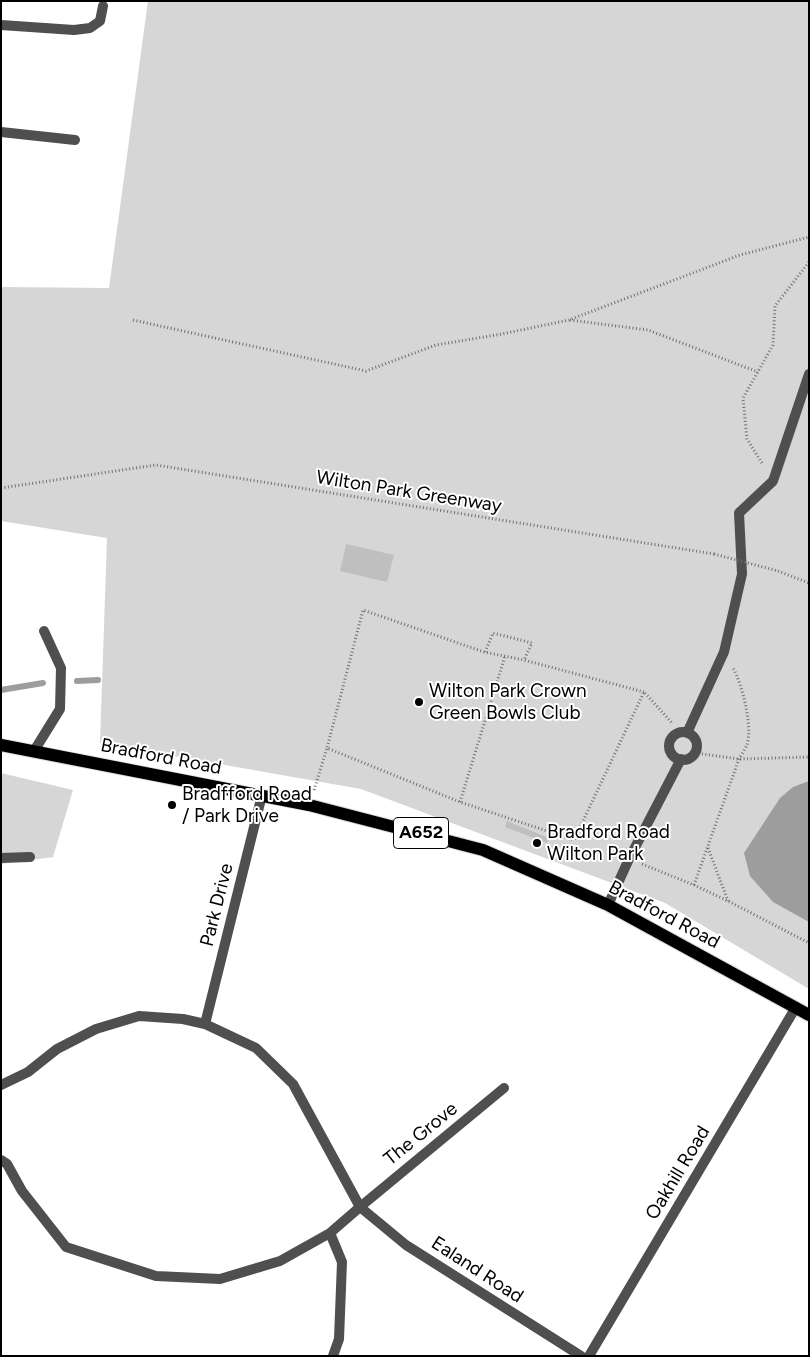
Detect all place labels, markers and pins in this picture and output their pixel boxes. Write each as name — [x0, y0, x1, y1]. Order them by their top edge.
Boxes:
place label: Wilton Park Crown Green Bowls Club — [429, 680, 586, 724]
marker: Wilton Park Crown Green Bowls Club — [413, 696, 425, 708]
place label: Bradfford Road / Park Drive — [182, 783, 312, 827]
marker: Bradfford Road / Park Drive — [166, 799, 178, 811]
place label: Bradford Road Wilton Park — [547, 821, 670, 865]
marker: Bradford Road Wilton Park — [531, 837, 543, 849]

